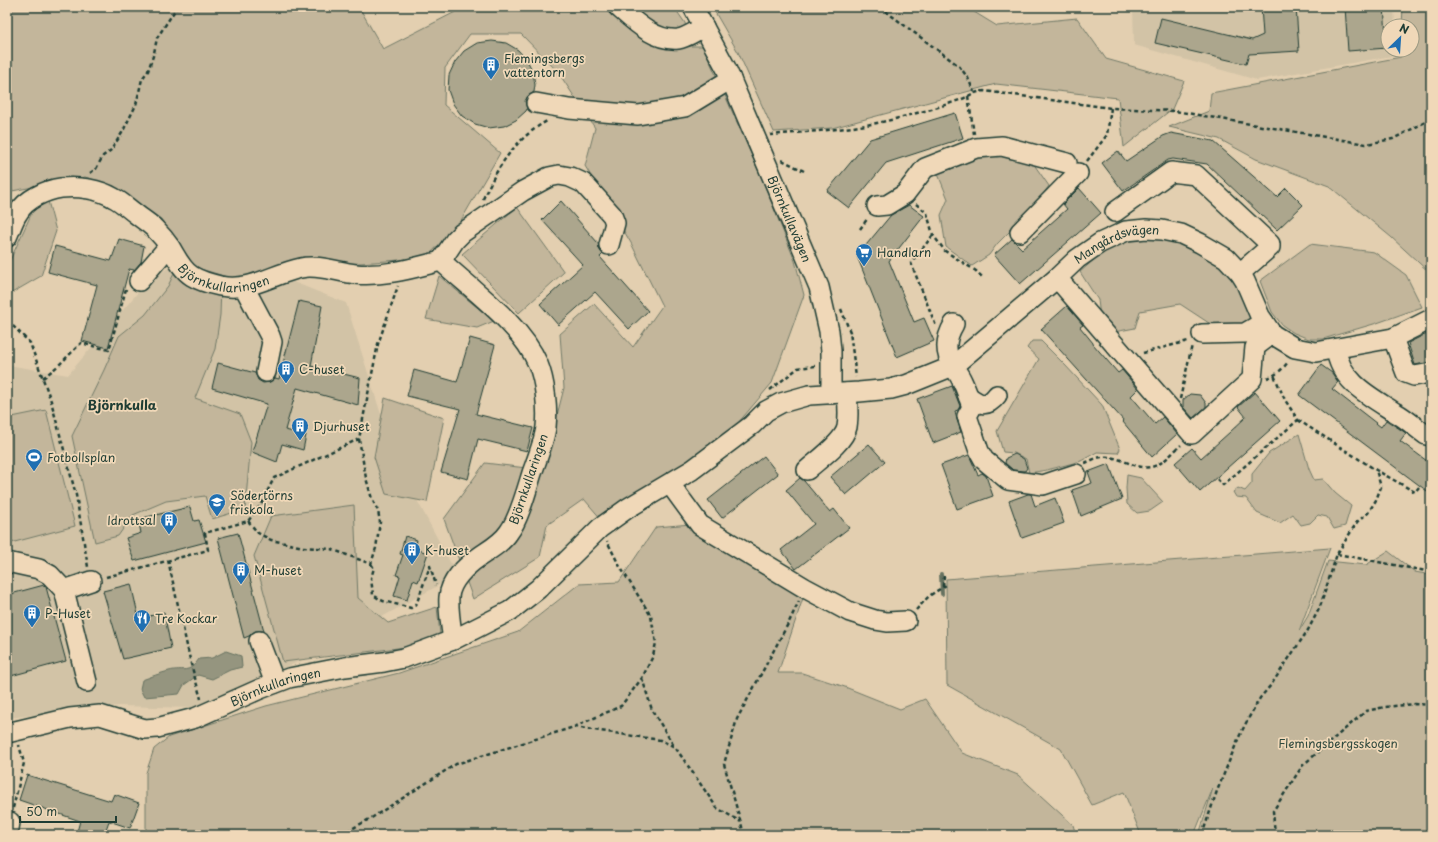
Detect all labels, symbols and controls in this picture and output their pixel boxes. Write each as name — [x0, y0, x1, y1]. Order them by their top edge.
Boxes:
north arrow — [1380, 18, 1420, 58]
text: N — [1397, 19, 1412, 38]
place label: Flemingsbergs vattentorn — [504, 49, 585, 81]
building icon: Flemingsbergs vattentorn — [481, 55, 501, 80]
street label: Björnkullavägen — [764, 173, 816, 265]
street label: Mangårdsvägen — [1070, 220, 1160, 268]
supermarket icon: Handlarn — [854, 242, 874, 267]
place label: Handlarn — [877, 243, 931, 261]
street label: Björnkullaringen — [174, 259, 272, 296]
building icon: C-huset — [276, 359, 296, 384]
place label: C-huset — [299, 360, 345, 378]
district label: Björnkulla — [88, 395, 157, 414]
building icon: Djurhuset — [290, 416, 310, 441]
place label: Djurhuset — [313, 417, 370, 435]
street label: Björnkullaringen — [504, 431, 552, 527]
sports icon: Fotbollsplan — [24, 447, 44, 472]
place label: Fotbollsplan — [47, 448, 115, 466]
place label: Södertörns friskola — [230, 486, 293, 518]
school or university icon: Södertörns friskola — [207, 492, 227, 517]
building icon: Idrottsal — [159, 510, 179, 535]
place label: Idrottsal — [107, 511, 156, 529]
building icon: K-huset — [402, 540, 422, 565]
place label: K-huset — [425, 541, 469, 559]
building icon: M-huset — [231, 560, 251, 585]
place label: M-huset — [254, 561, 302, 579]
building icon: P-Huset — [22, 603, 42, 628]
place label: P-Huset — [45, 604, 91, 622]
restaurant icon: Tre Kockar — [132, 608, 152, 633]
place label: Tre Kockar — [155, 609, 218, 627]
street label: Björnkullaringen — [227, 663, 322, 710]
park label: Flemingsbergsskogen — [1278, 734, 1398, 752]
scale bar — [20, 798, 116, 824]
text: 50 m — [26, 802, 57, 820]

